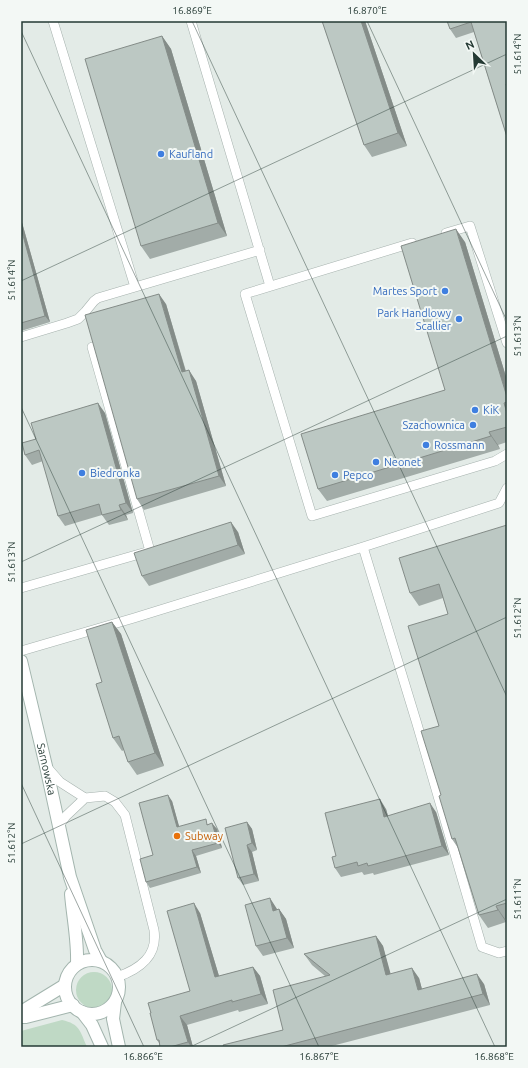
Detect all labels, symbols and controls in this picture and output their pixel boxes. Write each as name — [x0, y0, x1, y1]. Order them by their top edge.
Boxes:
text: 16.869°E — [172, 5, 212, 16]
text: 16.870°E — [347, 5, 387, 16]
text: 51.614°N — [512, 33, 523, 75]
north arrow — [454, 34, 494, 74]
text: N — [464, 38, 476, 52]
place label: Kaufland — [169, 148, 213, 160]
marker: Kaufland — [156, 149, 166, 159]
text: 51.614°N — [6, 259, 17, 301]
place label: Martes Sport — [373, 285, 438, 297]
marker: Martes Sport — [440, 286, 450, 296]
place label: Park Handlowy Scallier — [377, 307, 452, 332]
marker: Park Handlowy Scallier — [454, 314, 464, 324]
text: 51.613°N — [512, 315, 523, 357]
place label: KiK — [483, 404, 500, 416]
marker: KiK — [470, 405, 480, 415]
place label: Szachownica — [402, 419, 465, 431]
marker: Szachownica — [468, 420, 478, 430]
place label: Rossmann — [434, 439, 485, 451]
marker: Rossmann — [421, 440, 431, 450]
place label: Neonet — [384, 456, 422, 468]
marker: Neonet — [371, 457, 381, 467]
place label: Biedronka — [90, 467, 140, 479]
marker: Biedronka — [77, 468, 87, 478]
place label: Pepco — [343, 469, 373, 481]
marker: Pepco — [330, 470, 340, 480]
text: 51.613°N — [6, 541, 17, 583]
text: 51.612°N — [512, 597, 523, 639]
street label: Sarnowska — [35, 742, 58, 796]
text: 51.612°N — [6, 822, 17, 864]
place label: Subway — [185, 830, 224, 842]
marker: Subway — [172, 831, 182, 841]
text: 51.611°N — [512, 878, 523, 920]
text: 16.866°E — [123, 1051, 163, 1062]
text: 16.867°E — [299, 1051, 339, 1062]
text: 16.868°E — [474, 1051, 514, 1062]

